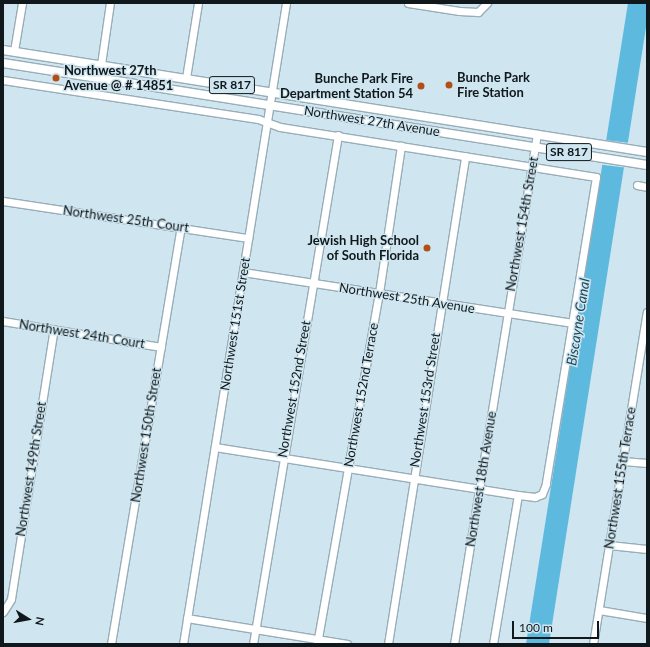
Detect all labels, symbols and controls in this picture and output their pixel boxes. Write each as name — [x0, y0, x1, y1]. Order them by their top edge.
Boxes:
place label: Northwest 27th Avenue @ # 14851 — [64, 63, 173, 94]
place label: Bunche Park Fire Station — [457, 70, 530, 101]
place label: Bunche Park Fire Department Station 54 — [280, 71, 413, 102]
marker: Northwest 27th Avenue @ # 14851 — [51, 73, 61, 83]
road number: SR 817 — [208, 75, 256, 95]
marker: Bunche Park Fire Station — [444, 80, 454, 90]
marker: Bunche Park Fire Department Station 54 — [416, 81, 426, 91]
street label: Northwest 27th Avenue — [303, 103, 441, 139]
road number: SR 817 — [545, 142, 593, 162]
street label: Northwest 154th Street — [502, 155, 542, 293]
street label: Northwest 25th Court — [62, 202, 190, 236]
place label: Jewish High School of South Florida — [307, 233, 419, 264]
marker: Jewish High School of South Florida — [422, 243, 432, 253]
street label: Northwest 151st Street — [217, 256, 253, 392]
water label: Biscayne Canal — [563, 277, 593, 367]
street label: Northwest 25th Avenue — [338, 280, 476, 316]
street label: Northwest 24th Court — [18, 316, 146, 352]
street label: Northwest 152nd Street — [274, 319, 314, 459]
street label: Northwest 152nd Terrace — [341, 321, 381, 469]
street label: Northwest 153rd Street — [407, 331, 443, 469]
street label: Northwest 150th Street — [128, 366, 164, 504]
street label: Northwest 149th Street — [13, 400, 49, 538]
street label: Northwest 155th Terrace — [601, 406, 639, 550]
street label: Northwest 18th Avenue — [463, 410, 499, 548]
north arrow — [8, 599, 48, 639]
scale bar — [514, 613, 601, 639]
text: N — [33, 616, 47, 627]
text: 100 m — [519, 620, 553, 635]

